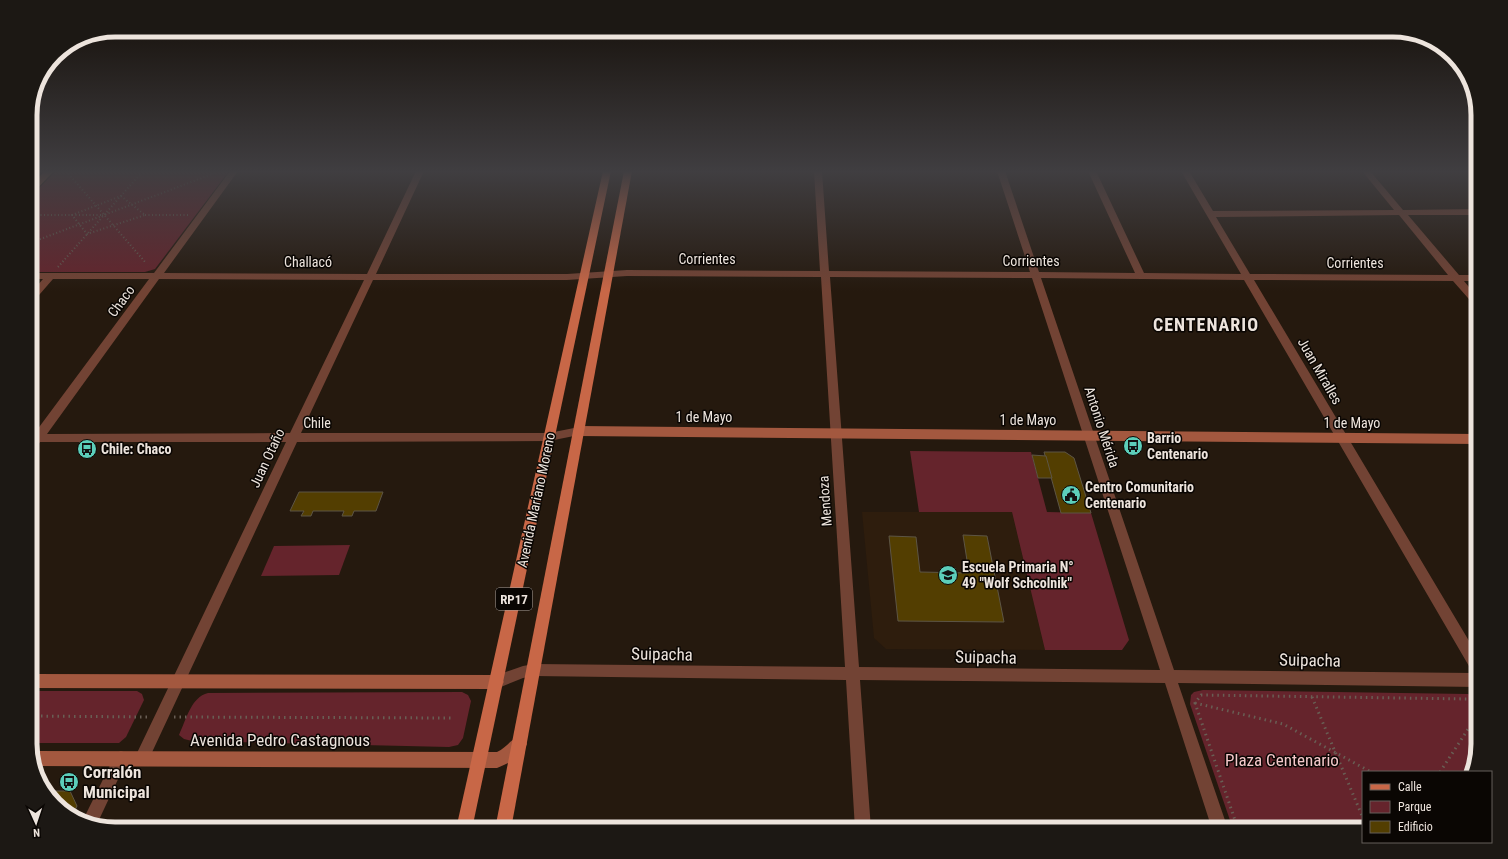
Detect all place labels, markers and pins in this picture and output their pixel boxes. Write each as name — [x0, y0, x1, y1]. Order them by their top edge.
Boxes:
place label: Barrio Centenario — [1147, 430, 1208, 462]
bus stop icon: Barrio Centenario — [1122, 435, 1144, 457]
bus stop icon: Chile: Chaco — [76, 438, 98, 460]
place label: Chile: Chaco — [101, 441, 172, 457]
place label: Centro Comunitario Centenario — [1085, 479, 1194, 511]
public building icon: Centro Comunitario Centenario — [1060, 484, 1082, 506]
place label: Escuela Primaria N° 49 "Wolf Schcolnik" — [962, 559, 1074, 591]
school or university icon: Escuela Primaria N° 49 "Wolf Schcolnik" — [937, 564, 959, 586]
place label: Corralón Municipal — [83, 762, 150, 802]
bus stop icon: Corralón Municipal — [58, 771, 80, 793]

